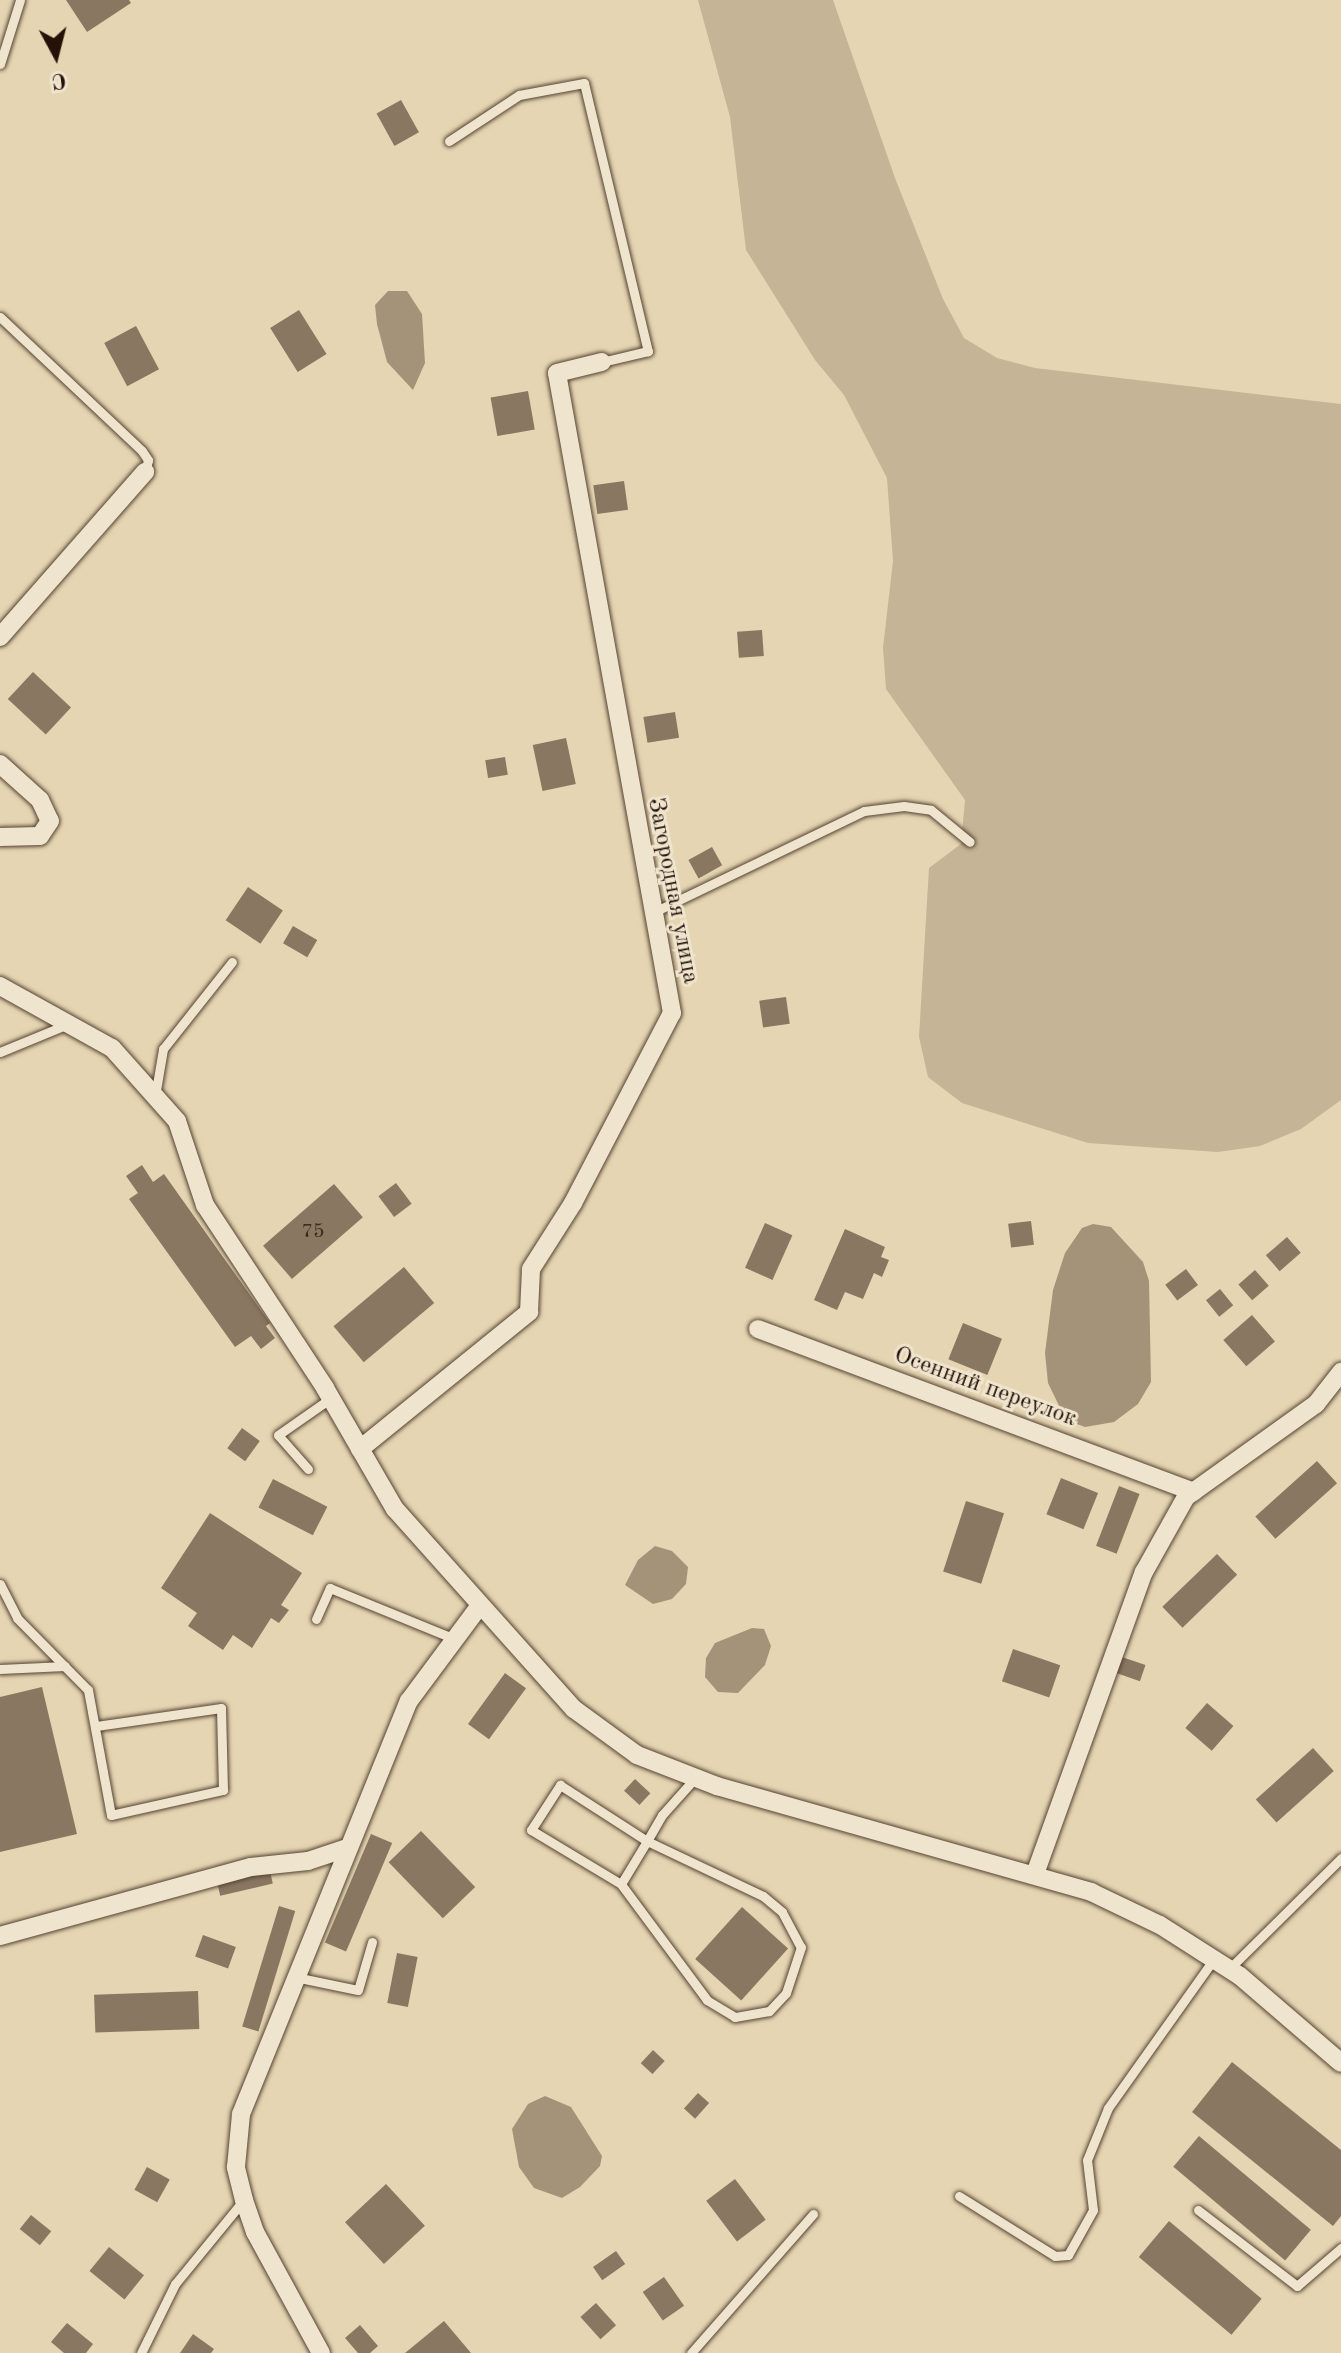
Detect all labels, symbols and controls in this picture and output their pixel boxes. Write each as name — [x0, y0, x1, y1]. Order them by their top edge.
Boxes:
north arrow — [16, 16, 96, 96]
text: С — [50, 68, 67, 92]
street label: Загородная улица — [640, 796, 704, 986]
house number: 75 — [301, 1220, 325, 1244]
street label: Осенний переулок — [890, 1342, 1080, 1434]

